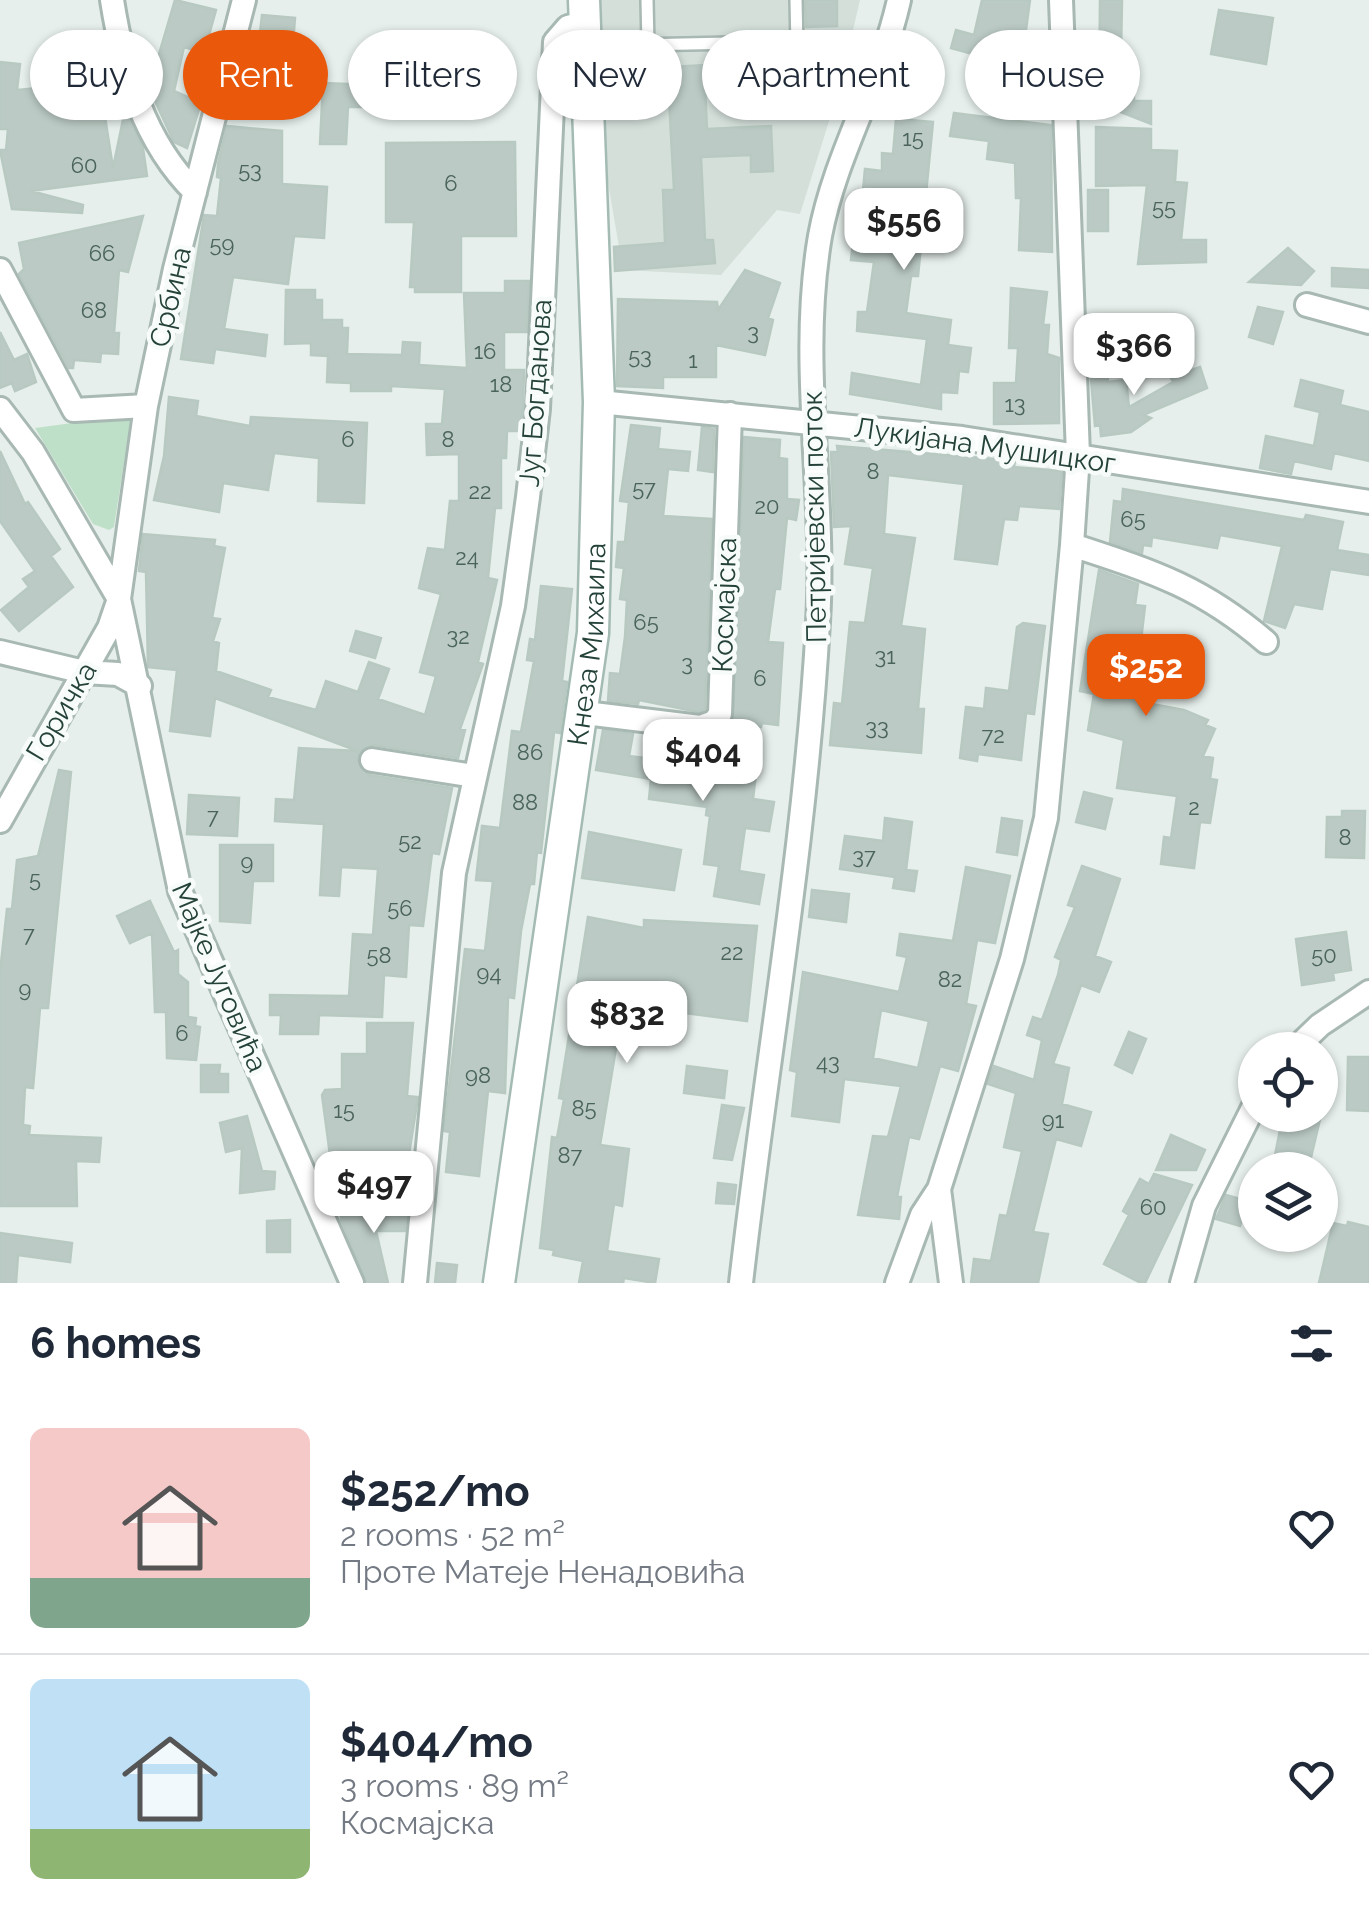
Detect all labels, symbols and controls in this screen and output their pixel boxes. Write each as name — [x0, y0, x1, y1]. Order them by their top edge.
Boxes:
chip: Buy — [30, 30, 163, 120]
chip: Rent — [183, 30, 328, 120]
chip: Filters — [348, 30, 517, 120]
chip: New — [537, 30, 682, 120]
chip: Apartment — [702, 30, 945, 120]
chip: House — [965, 30, 1140, 120]
house number: 15 — [902, 125, 924, 151]
house number: 60 — [71, 152, 97, 178]
house number: 53 — [238, 157, 262, 183]
house number: 6 — [444, 170, 458, 196]
pin: $556 — [845, 188, 963, 273]
house number: 55 — [1152, 194, 1176, 220]
text: $556 — [866, 202, 942, 239]
house number: 59 — [210, 231, 234, 257]
house number: 66 — [89, 240, 115, 266]
street label: Србина — [143, 244, 198, 350]
house number: 68 — [81, 297, 107, 323]
street label: Југ Богданова — [512, 298, 559, 488]
pin: $366 — [1075, 313, 1193, 398]
house number: 3 — [747, 319, 759, 345]
text: $366 — [1096, 327, 1172, 364]
house number: 16 — [474, 338, 496, 364]
house number: 53 — [628, 343, 652, 369]
house number: 1 — [688, 347, 698, 373]
house number: 18 — [490, 371, 512, 397]
street label: Петријевски поток — [796, 391, 833, 643]
house number: 13 — [1004, 391, 1026, 417]
street label: Лукијана Мушицког — [852, 411, 1118, 480]
house number: 6 — [341, 426, 355, 452]
house number: 8 — [441, 426, 455, 452]
house number: 8 — [866, 458, 880, 484]
house number: 57 — [632, 475, 656, 501]
house number: 22 — [469, 478, 491, 504]
house number: 20 — [755, 493, 779, 519]
house number: 65 — [1120, 506, 1146, 532]
street label: Космајска — [706, 537, 743, 673]
street label: Кнеза Михаила — [561, 542, 612, 748]
house number: 24 — [455, 544, 479, 570]
house number: 65 — [633, 609, 659, 635]
house number: 32 — [446, 623, 470, 649]
pin: $252 — [1087, 634, 1205, 719]
house number: 31 — [874, 643, 896, 669]
text: $252 — [1109, 648, 1183, 685]
house number: 3 — [681, 650, 693, 676]
street label: Горичка — [19, 656, 104, 767]
house number: 6 — [753, 665, 767, 691]
house number: 33 — [865, 714, 889, 740]
pin: $404 — [644, 719, 762, 804]
house number: 72 — [981, 722, 1005, 748]
text: $404 — [665, 733, 741, 770]
house number: 86 — [517, 739, 543, 765]
house number: 88 — [512, 789, 538, 815]
house number: 2 — [1188, 794, 1200, 820]
house number: 7 — [207, 803, 219, 829]
house number: 8 — [1338, 824, 1352, 850]
house number: 52 — [398, 828, 422, 854]
house number: 37 — [852, 843, 876, 869]
house number: 9 — [241, 849, 253, 875]
house number: 5 — [29, 866, 41, 892]
street label: Мајке Југовића — [165, 878, 274, 1077]
house number: 56 — [387, 895, 413, 921]
house number: 7 — [23, 921, 35, 947]
house number: 22 — [721, 939, 743, 965]
house number: 58 — [366, 942, 392, 968]
house number: 50 — [1311, 942, 1337, 968]
house number: 94 — [477, 960, 501, 986]
house number: 82 — [938, 966, 962, 992]
house number: 9 — [19, 976, 31, 1002]
pin: $832 — [568, 981, 686, 1066]
text: $832 — [589, 995, 665, 1032]
house number: 6 — [175, 1020, 189, 1046]
map controls — [1238, 1032, 1338, 1252]
button: locate — [1238, 1032, 1338, 1132]
house number: 43 — [816, 1049, 840, 1075]
house number: 98 — [465, 1062, 491, 1088]
house number: 85 — [571, 1095, 597, 1121]
house number: 15 — [333, 1097, 355, 1123]
house number: 91 — [1042, 1107, 1064, 1133]
house number: 87 — [558, 1142, 583, 1168]
pin: $497 — [315, 1151, 433, 1236]
button: layers — [1238, 1152, 1338, 1252]
text: $497 — [336, 1165, 412, 1202]
house number: 60 — [1140, 1194, 1166, 1220]
icon: filters — [1284, 1316, 1339, 1371]
text: 6 homes — [30, 1319, 201, 1368]
text: $252/mo — [340, 1467, 530, 1516]
icon: home — [110, 1468, 230, 1588]
icon: heart — [1284, 1501, 1339, 1556]
text: 2 rooms · 52 m² — [340, 1516, 565, 1553]
text: Проте Матеје Ненадовића — [340, 1553, 745, 1590]
text: $404/mo — [340, 1718, 533, 1767]
icon: home — [110, 1719, 230, 1839]
icon: heart — [1284, 1752, 1339, 1807]
text: 3 rooms · 89 m² — [340, 1767, 569, 1804]
text: Космајска — [340, 1804, 495, 1841]

